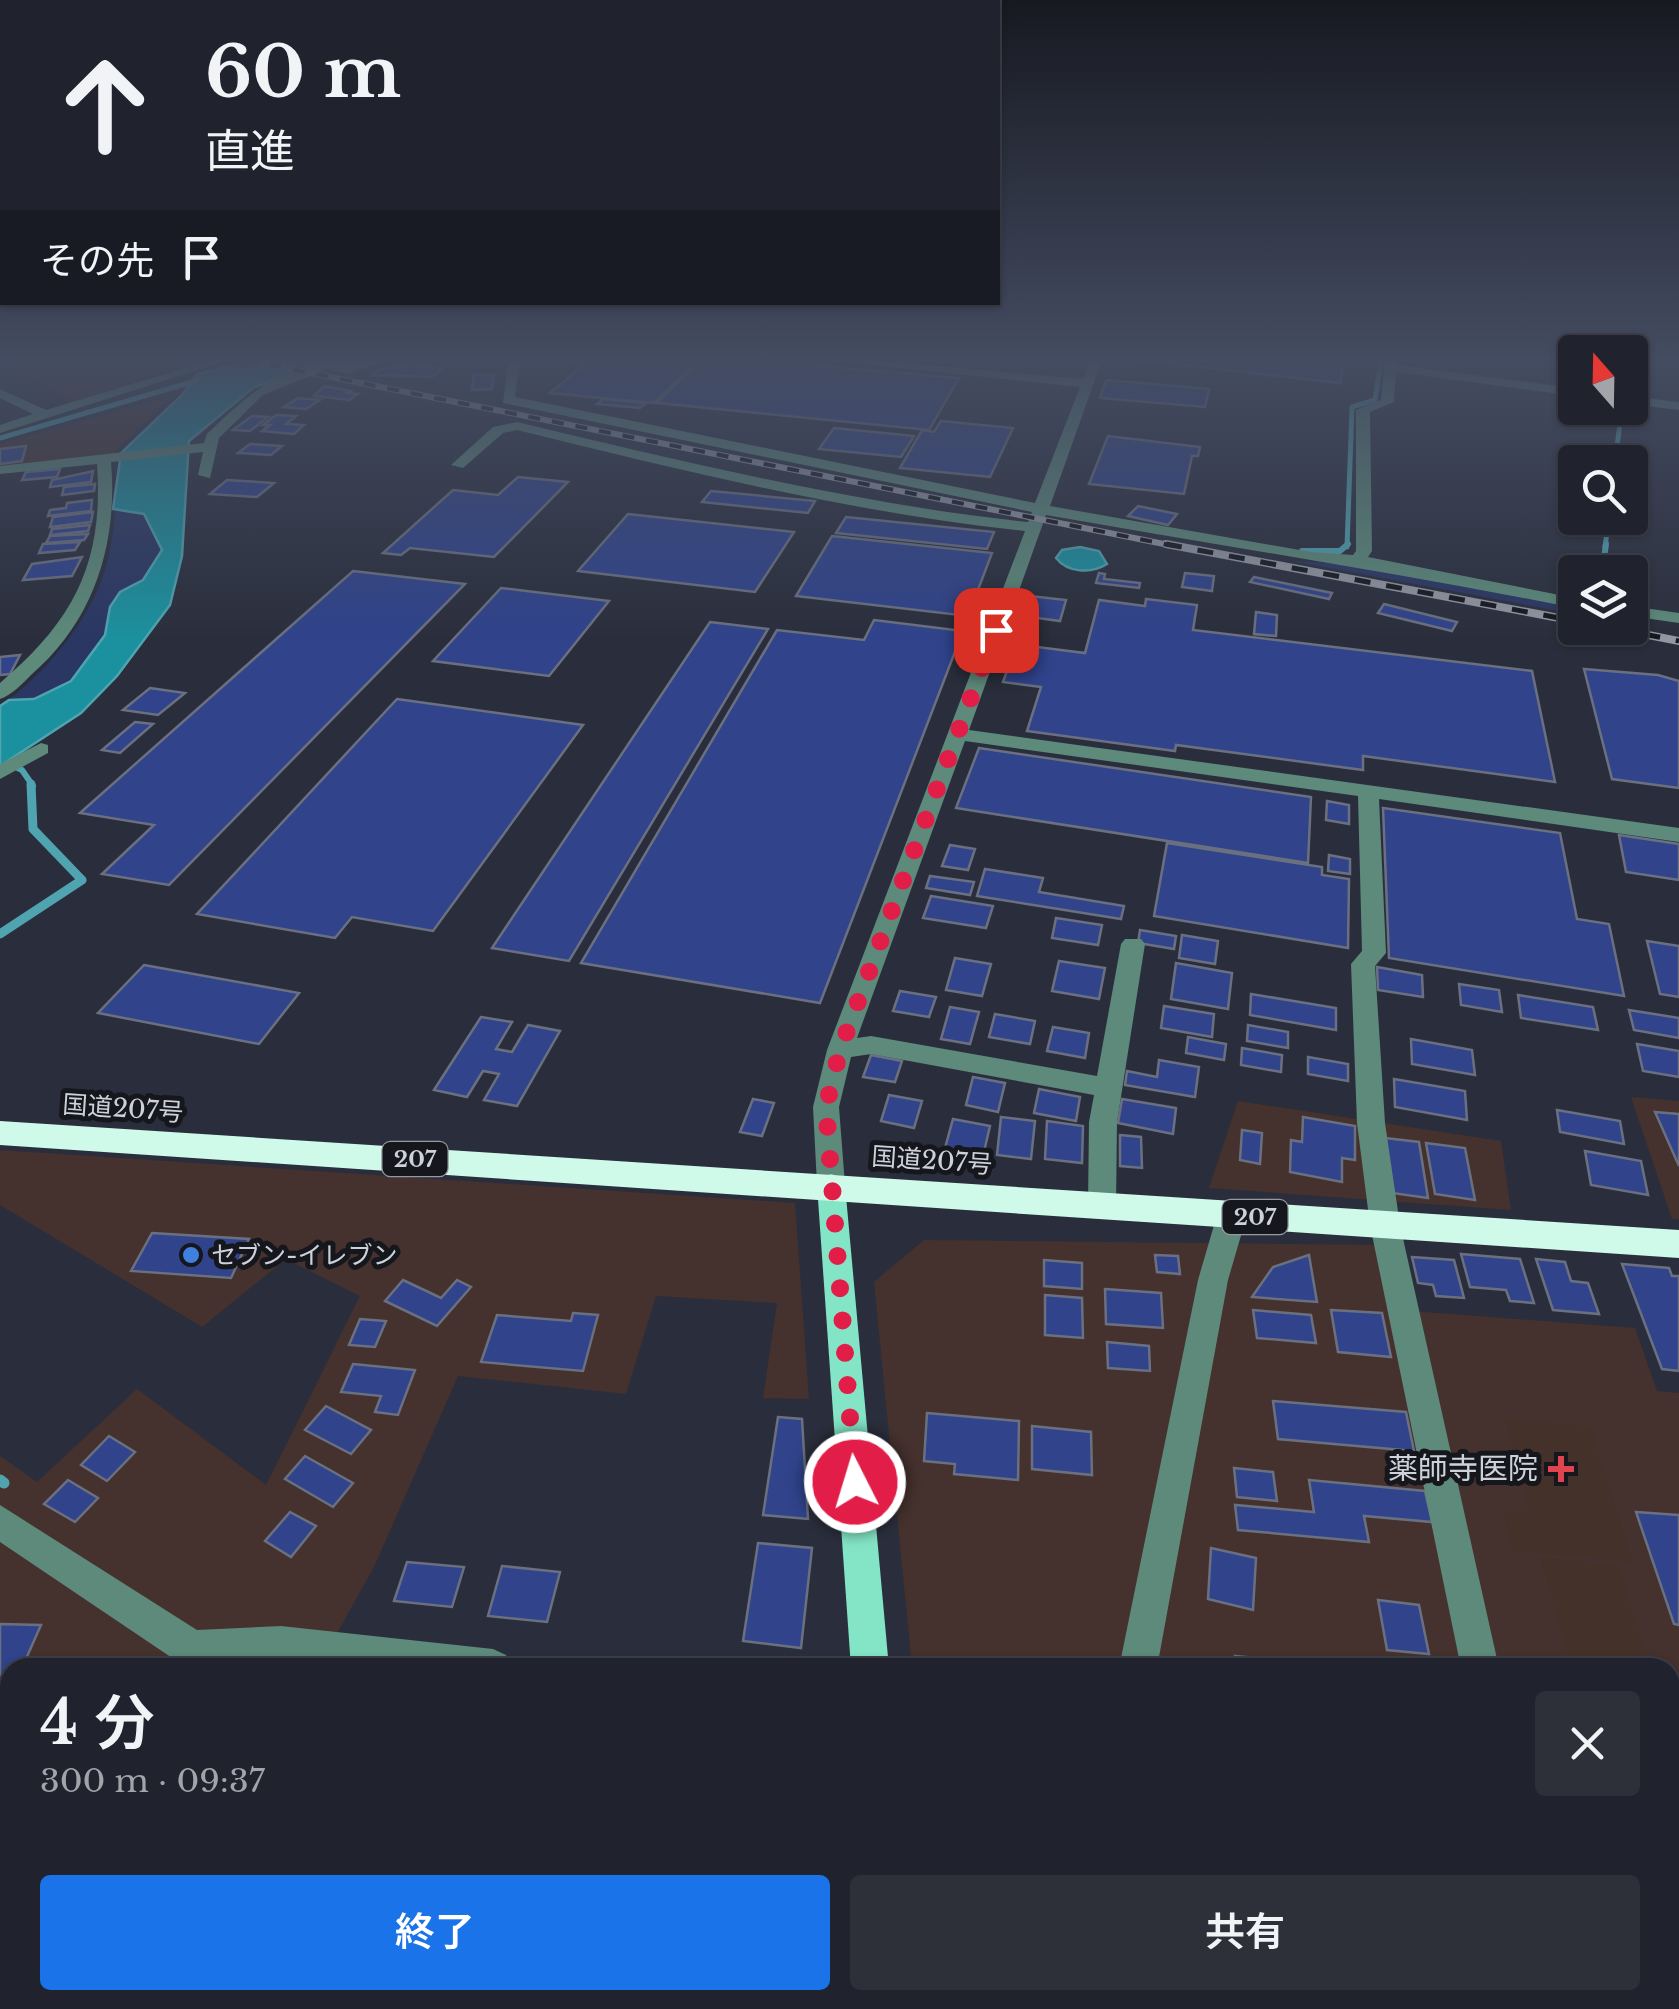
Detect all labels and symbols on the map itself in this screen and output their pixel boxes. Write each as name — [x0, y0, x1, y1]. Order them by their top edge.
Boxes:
north arrow — [1558, 335, 1648, 425]
pin — [954, 588, 1039, 673]
street label: 国道207号 — [62, 1089, 184, 1128]
street label: 国道207号 — [871, 1141, 993, 1180]
road number: 207 — [382, 1142, 448, 1176]
road number: 207 — [1222, 1200, 1288, 1234]
place label: セブン-イレブン — [211, 1240, 398, 1271]
marker: セブン-イレブン — [180, 1244, 202, 1266]
position arrow — [803, 1430, 907, 1534]
place label: 薬師寺医院 — [1388, 1450, 1538, 1487]
marker: 薬師寺医院 — [1548, 1456, 1574, 1482]

